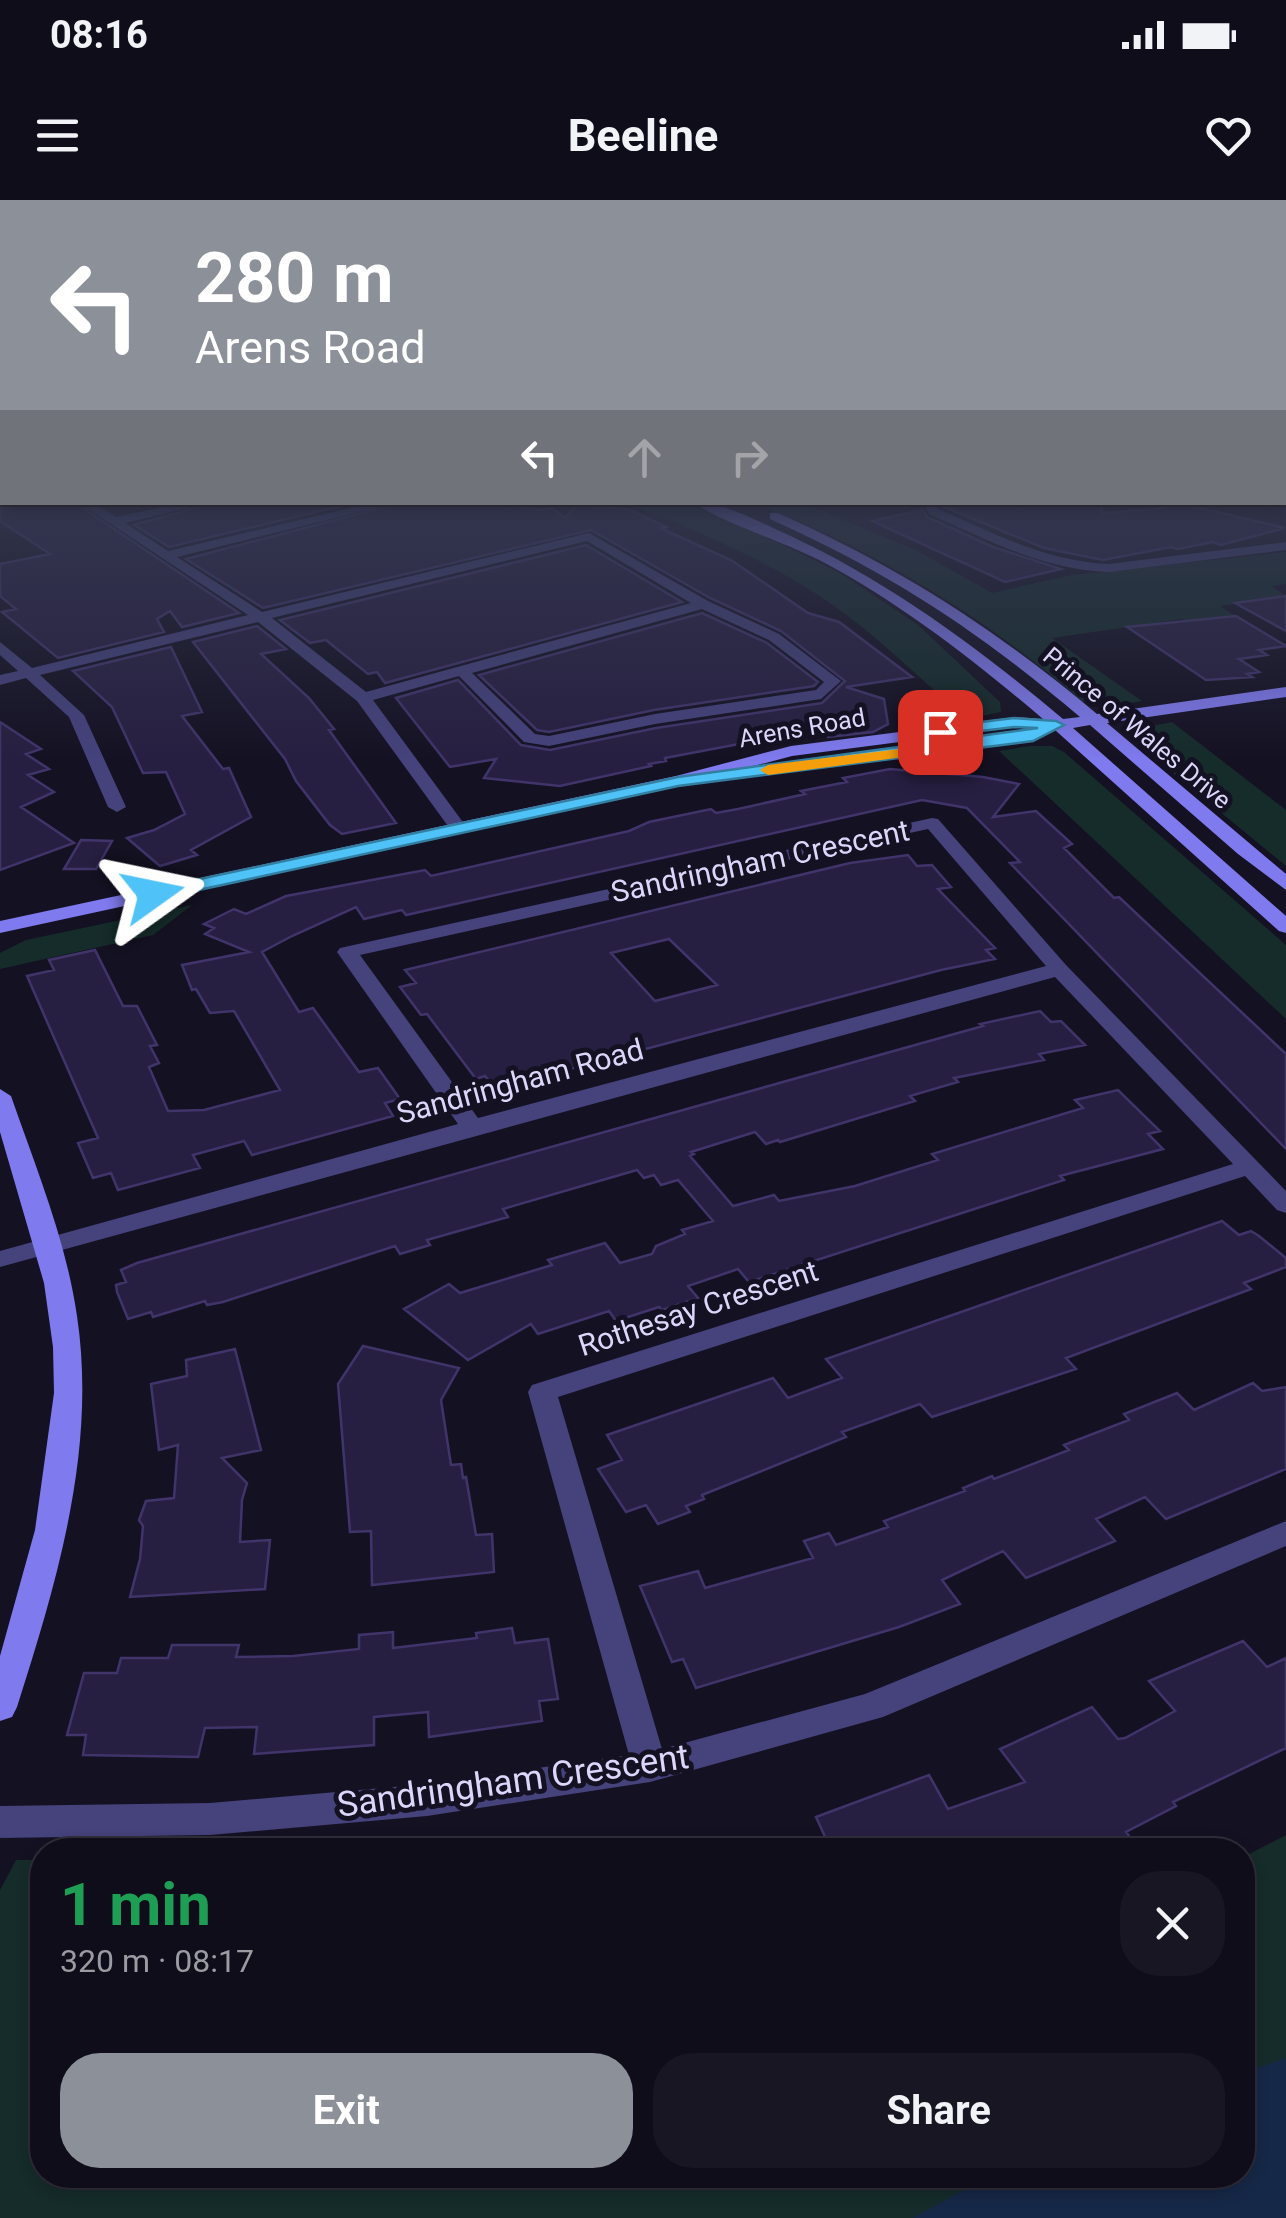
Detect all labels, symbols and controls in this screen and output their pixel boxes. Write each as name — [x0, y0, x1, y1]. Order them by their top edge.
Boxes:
text: 08:16 — [50, 13, 148, 57]
icon: menu — [30, 108, 85, 163]
icon: heart — [1201, 108, 1256, 163]
text: Beeline — [568, 109, 718, 162]
text: 280 m — [195, 237, 394, 319]
icon: left — [30, 240, 160, 370]
text: Arens Road — [195, 321, 426, 374]
icon: left — [512, 430, 567, 485]
icon: ahead — [617, 430, 672, 485]
icon: right — [722, 430, 777, 485]
street label: Prince of Wales Drive — [1037, 641, 1237, 815]
pin — [898, 690, 983, 775]
street label: Arens Road — [736, 703, 868, 753]
icon: arrive — [913, 705, 968, 760]
street label: Sandringham Crescent — [608, 812, 912, 910]
position arrow — [101, 842, 205, 946]
street label: Sandringham Road — [393, 1031, 647, 1131]
street label: Rothesay Crescent — [574, 1253, 822, 1363]
street label: Sandringham Crescent — [335, 1736, 691, 1826]
text: 1 min — [60, 1869, 211, 1940]
button: close — [1120, 1871, 1225, 1976]
text: 320 m · 08:17 — [60, 1942, 254, 1980]
button: Exit — [60, 2053, 633, 2168]
button: Share — [653, 2053, 1225, 2168]

